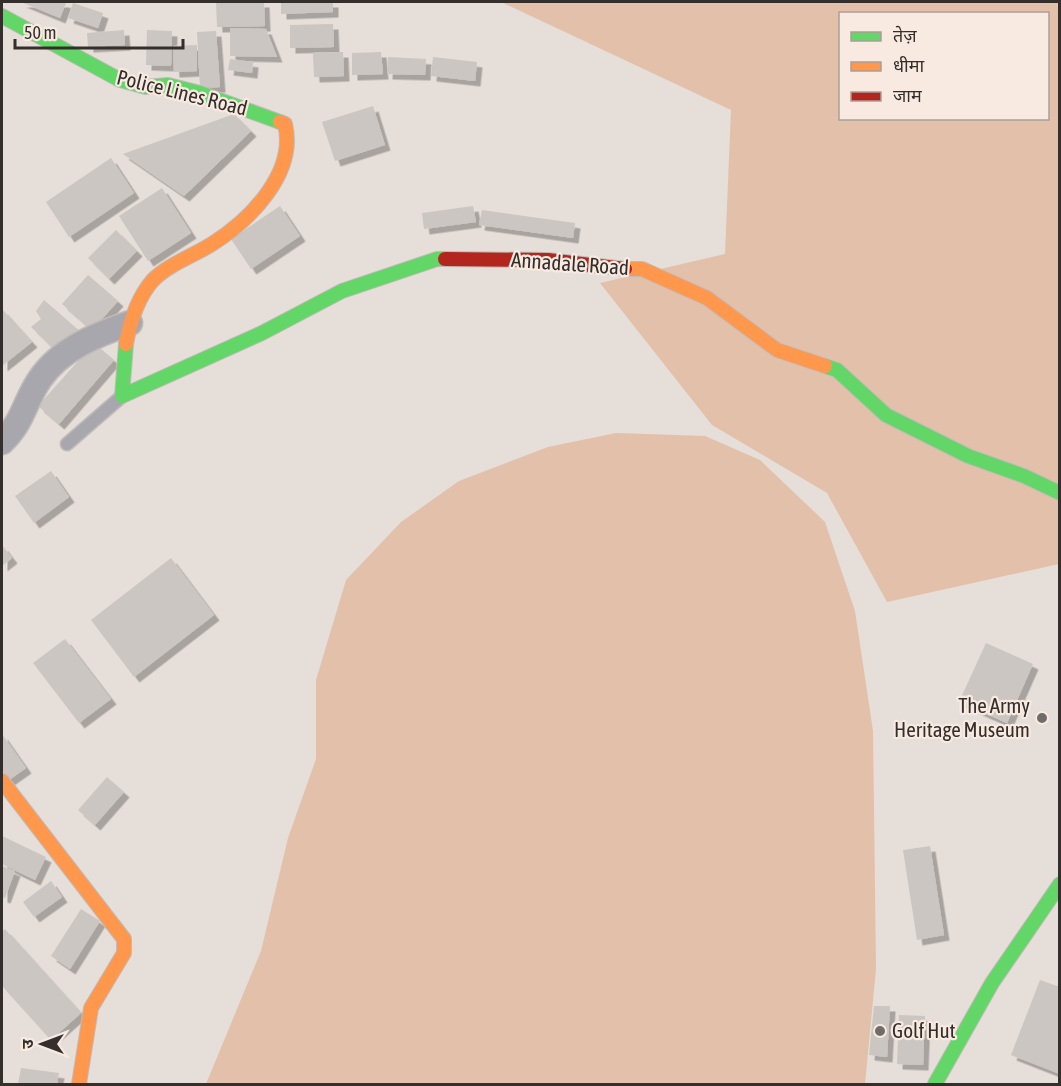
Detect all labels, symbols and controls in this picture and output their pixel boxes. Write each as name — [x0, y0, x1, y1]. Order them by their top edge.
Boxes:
scale bar — [15, 12, 183, 50]
legend — [839, 12, 1049, 120]
text: 50 m — [24, 22, 56, 43]
text: तेज़ — [893, 25, 917, 46]
text: धीमा — [893, 55, 924, 76]
street label: Police Lines Road — [115, 64, 250, 120]
text: जाम — [893, 85, 923, 106]
street label: Annadale Road — [510, 247, 630, 279]
place label: The Army Heritage Museum — [894, 693, 1030, 741]
marker: The Army Heritage Museum — [1035, 711, 1049, 725]
north arrow — [12, 1014, 72, 1074]
place label: Golf Hut — [892, 1018, 956, 1042]
marker: Golf Hut — [873, 1024, 887, 1038]
text: उ — [18, 1039, 36, 1049]

